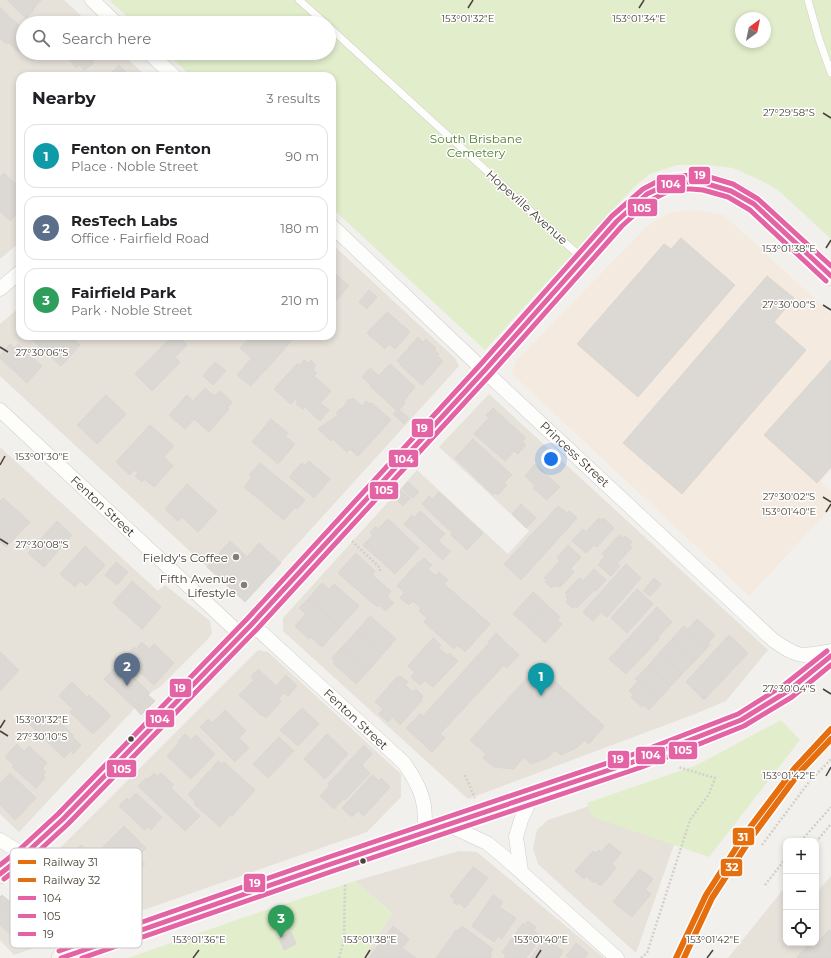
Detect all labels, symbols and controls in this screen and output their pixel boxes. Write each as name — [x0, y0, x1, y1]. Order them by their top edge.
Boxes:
text: 153°01'32"E — [441, 12, 495, 25]
text: 153°01'34"E — [612, 12, 666, 25]
north arrow — [735, 12, 771, 48]
search box — [16, 16, 336, 60]
icon: search — [30, 27, 52, 49]
text: Search here — [62, 29, 151, 48]
text: Nearby — [32, 88, 96, 108]
text: 3 results — [266, 90, 320, 106]
text: 27°29'58"S — [763, 106, 815, 119]
park label: South Brisbane Cemetery — [430, 131, 522, 160]
text: Fenton on Fenton — [71, 139, 211, 158]
text: 1 — [43, 148, 49, 164]
text: 90 m — [285, 148, 319, 164]
text: Place · Noble Street — [71, 158, 198, 174]
street label: Hopeville Avenue — [483, 166, 571, 248]
line badge: 19 — [688, 166, 711, 185]
text: 19 — [694, 168, 706, 182]
line badge: 104 — [656, 174, 686, 194]
text: 104 — [661, 177, 681, 191]
line badge: 105 — [627, 198, 658, 217]
text: 105 — [633, 201, 652, 215]
text: ResTech Labs — [71, 211, 177, 230]
text: 2 — [42, 220, 50, 236]
text: 180 m — [280, 220, 319, 236]
text: Office · Fairfield Road — [71, 230, 209, 246]
text: 153°01'38"E — [762, 242, 816, 255]
text: Fairfield Park — [71, 283, 176, 302]
text: 3 — [42, 292, 50, 308]
text: 210 m — [281, 292, 319, 308]
text: 27°30'00"S — [762, 298, 816, 311]
text: Park · Noble Street — [71, 302, 192, 318]
text: 27°30'06"S — [16, 346, 68, 359]
line badge: 19 — [411, 418, 434, 438]
street label: Princess Street — [537, 418, 613, 490]
text: 19 — [416, 421, 428, 435]
line badge: 104 — [388, 449, 419, 468]
your location — [541, 449, 561, 469]
text: 153°01'30"E — [15, 450, 69, 463]
text: 104 — [394, 452, 414, 466]
street label: Fenton Street — [68, 472, 138, 540]
line badge: 105 — [369, 481, 399, 500]
text: 105 — [375, 483, 394, 497]
text: 27°30'02"S — [763, 490, 815, 503]
text: 153°01'40"E — [762, 505, 817, 518]
text: 27°30'08"S — [15, 538, 69, 551]
place label: Fieldy's Coffee — [142, 550, 228, 565]
marker: Fieldy's Coffee — [231, 552, 241, 562]
place label: Fifth Avenue Lifestyle — [160, 571, 236, 600]
marker: Fifth Avenue Lifestyle — [239, 580, 249, 590]
pin: 2 — [114, 653, 140, 686]
pin: 1 — [528, 663, 554, 696]
line badge: 19 — [169, 678, 192, 698]
text: 19 — [174, 681, 186, 695]
text: 27°30'04"S — [762, 682, 816, 695]
street label: Fenton Street — [321, 685, 391, 753]
line badge: 104 — [145, 709, 175, 728]
text: 104 — [150, 712, 170, 726]
text: 153°01'32"E — [15, 713, 69, 726]
text: 27°30'10"S — [17, 730, 67, 743]
unlabelled marker — [126, 734, 136, 744]
line badge: 105 — [668, 741, 698, 760]
text: 105 — [674, 743, 693, 757]
line badge: 104 — [635, 746, 666, 765]
text: 104 — [641, 748, 661, 762]
line badge: 19 — [607, 750, 630, 769]
text: 19 — [612, 752, 624, 766]
line badge: 105 — [106, 759, 137, 778]
text: 105 — [113, 762, 132, 776]
text: 153°01'42"E — [762, 769, 816, 782]
line badge: 31 — [732, 827, 755, 846]
text: 31 — [737, 830, 748, 844]
map controls — [783, 838, 819, 946]
button: + — [783, 838, 819, 874]
legend — [10, 848, 142, 948]
text: Railway 31 — [43, 855, 98, 869]
unlabelled marker — [358, 856, 368, 866]
line badge: 32 — [720, 858, 743, 877]
text: 32 — [725, 860, 739, 874]
text: Railway 32 — [43, 873, 100, 887]
line badge: 19 — [243, 873, 266, 893]
button: − — [783, 874, 819, 910]
text: 19 — [249, 876, 261, 890]
text: 104 — [43, 891, 62, 905]
pin: 3 — [268, 905, 294, 938]
text: 105 — [43, 909, 60, 923]
button: locate — [783, 910, 819, 946]
text: 19 — [43, 927, 54, 941]
text: 153°01'36"E — [172, 933, 226, 946]
text: 153°01'38"E — [343, 933, 397, 946]
text: 153°01'40"E — [514, 933, 569, 946]
text: 153°01'42"E — [686, 933, 740, 946]

